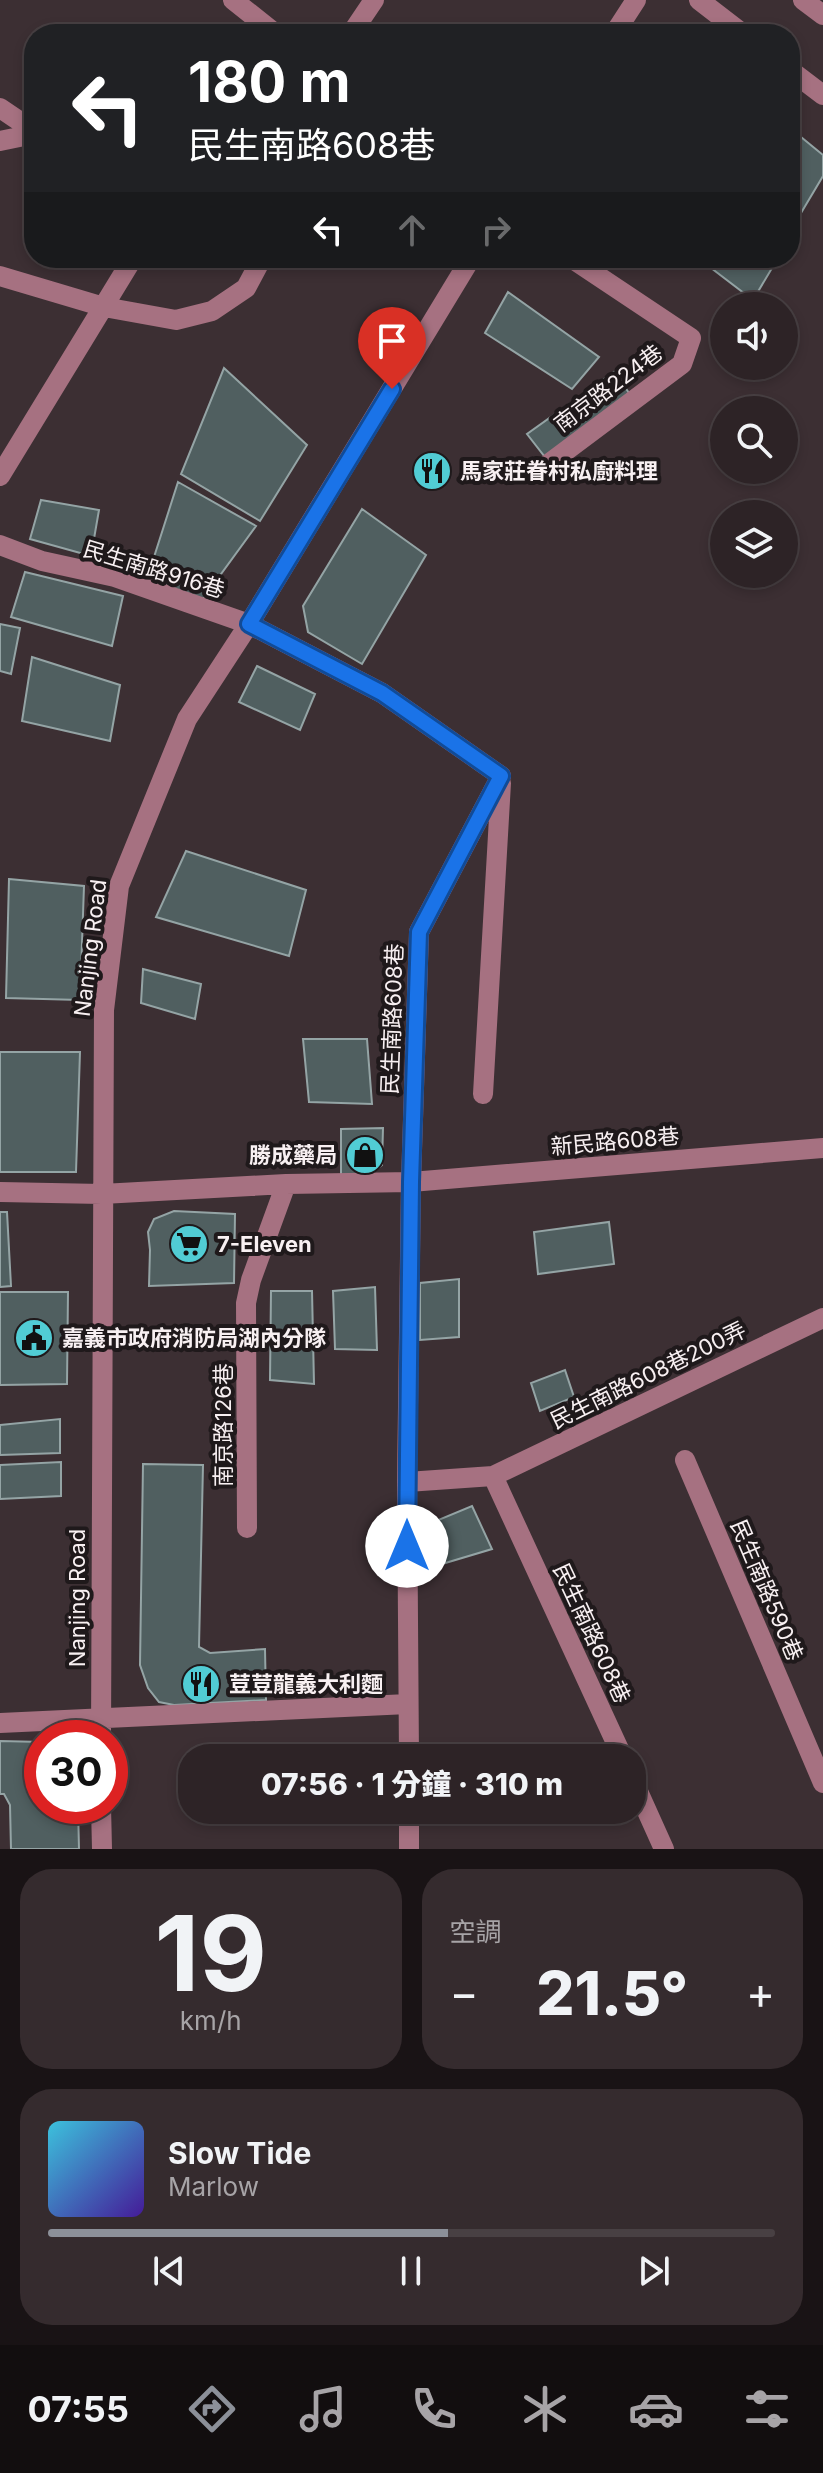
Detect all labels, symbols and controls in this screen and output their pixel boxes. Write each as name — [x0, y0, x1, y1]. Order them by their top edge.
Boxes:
text: 180 m — [188, 48, 351, 116]
icon: left — [56, 56, 160, 160]
text: 民生南路608巷 — [188, 123, 435, 167]
icon: left — [306, 208, 350, 252]
icon: ahead — [390, 208, 434, 252]
icon: right — [474, 208, 518, 252]
map controls — [710, 292, 798, 588]
button: sound — [710, 292, 798, 380]
pin — [358, 307, 426, 389]
icon: arrive — [370, 319, 414, 363]
street label: 南京路224巷 — [549, 339, 667, 437]
button: search — [710, 396, 798, 484]
restaurant icon: 馬家莊眷村私廚料理 — [411, 450, 453, 492]
place label: 馬家莊眷村私廚料理 — [460, 458, 658, 484]
button: layers — [710, 500, 798, 588]
street label: 民生南路916巷 — [80, 535, 228, 603]
street label: Nanjing Road — [69, 878, 111, 1018]
street label: 民生南路608巷 — [376, 943, 408, 1095]
street label: 新民路608巷 — [550, 1122, 680, 1160]
shop icon: 勝成藥局 — [344, 1134, 386, 1176]
place label: 勝成藥局 — [249, 1142, 337, 1168]
supermarket icon: 7-Eleven — [168, 1223, 210, 1265]
place label: 7-Eleven — [217, 1231, 312, 1257]
street label: 民生南路608巷200弄 — [546, 1316, 750, 1434]
public building icon: 嘉義市政府消防局湖內分隊 — [13, 1317, 55, 1359]
place label: 嘉義市政府消防局湖內分隊 — [62, 1325, 326, 1351]
street label: 南京路126巷 — [210, 1363, 236, 1487]
position arrow — [365, 1504, 449, 1588]
street label: 民生南路590巷 — [726, 1515, 808, 1665]
street label: Nanjing Road — [64, 1529, 90, 1667]
street label: 民生南路608巷 — [548, 1559, 636, 1707]
restaurant icon: 荳荳龍義大利麵 — [180, 1663, 222, 1705]
place label: 荳荳龍義大利麵 — [229, 1671, 383, 1697]
speed limit sign: 30 — [24, 1720, 128, 1824]
text: 07:56 · 1 分鐘 · 310 m — [261, 1766, 563, 1802]
text: 19 — [155, 1890, 267, 2016]
text: 空調 — [450, 1916, 502, 1947]
text: 21.5° — [536, 1957, 688, 2029]
text: − — [450, 1966, 479, 2020]
text: + — [746, 1966, 775, 2020]
text: km/h — [180, 2005, 242, 2036]
text: Slow Tide — [168, 2135, 311, 2171]
text: Marlow — [168, 2171, 259, 2202]
icon: previous — [147, 2249, 191, 2293]
icon: pause — [389, 2249, 433, 2293]
icon: next — [632, 2249, 676, 2293]
icon: directions — [184, 2381, 240, 2437]
icon: music — [295, 2381, 351, 2437]
icon: phone — [406, 2381, 462, 2437]
icon: climate — [517, 2381, 573, 2437]
icon: car — [628, 2381, 684, 2437]
icon: filters — [739, 2381, 795, 2437]
text: 07:55 — [28, 2387, 129, 2431]

